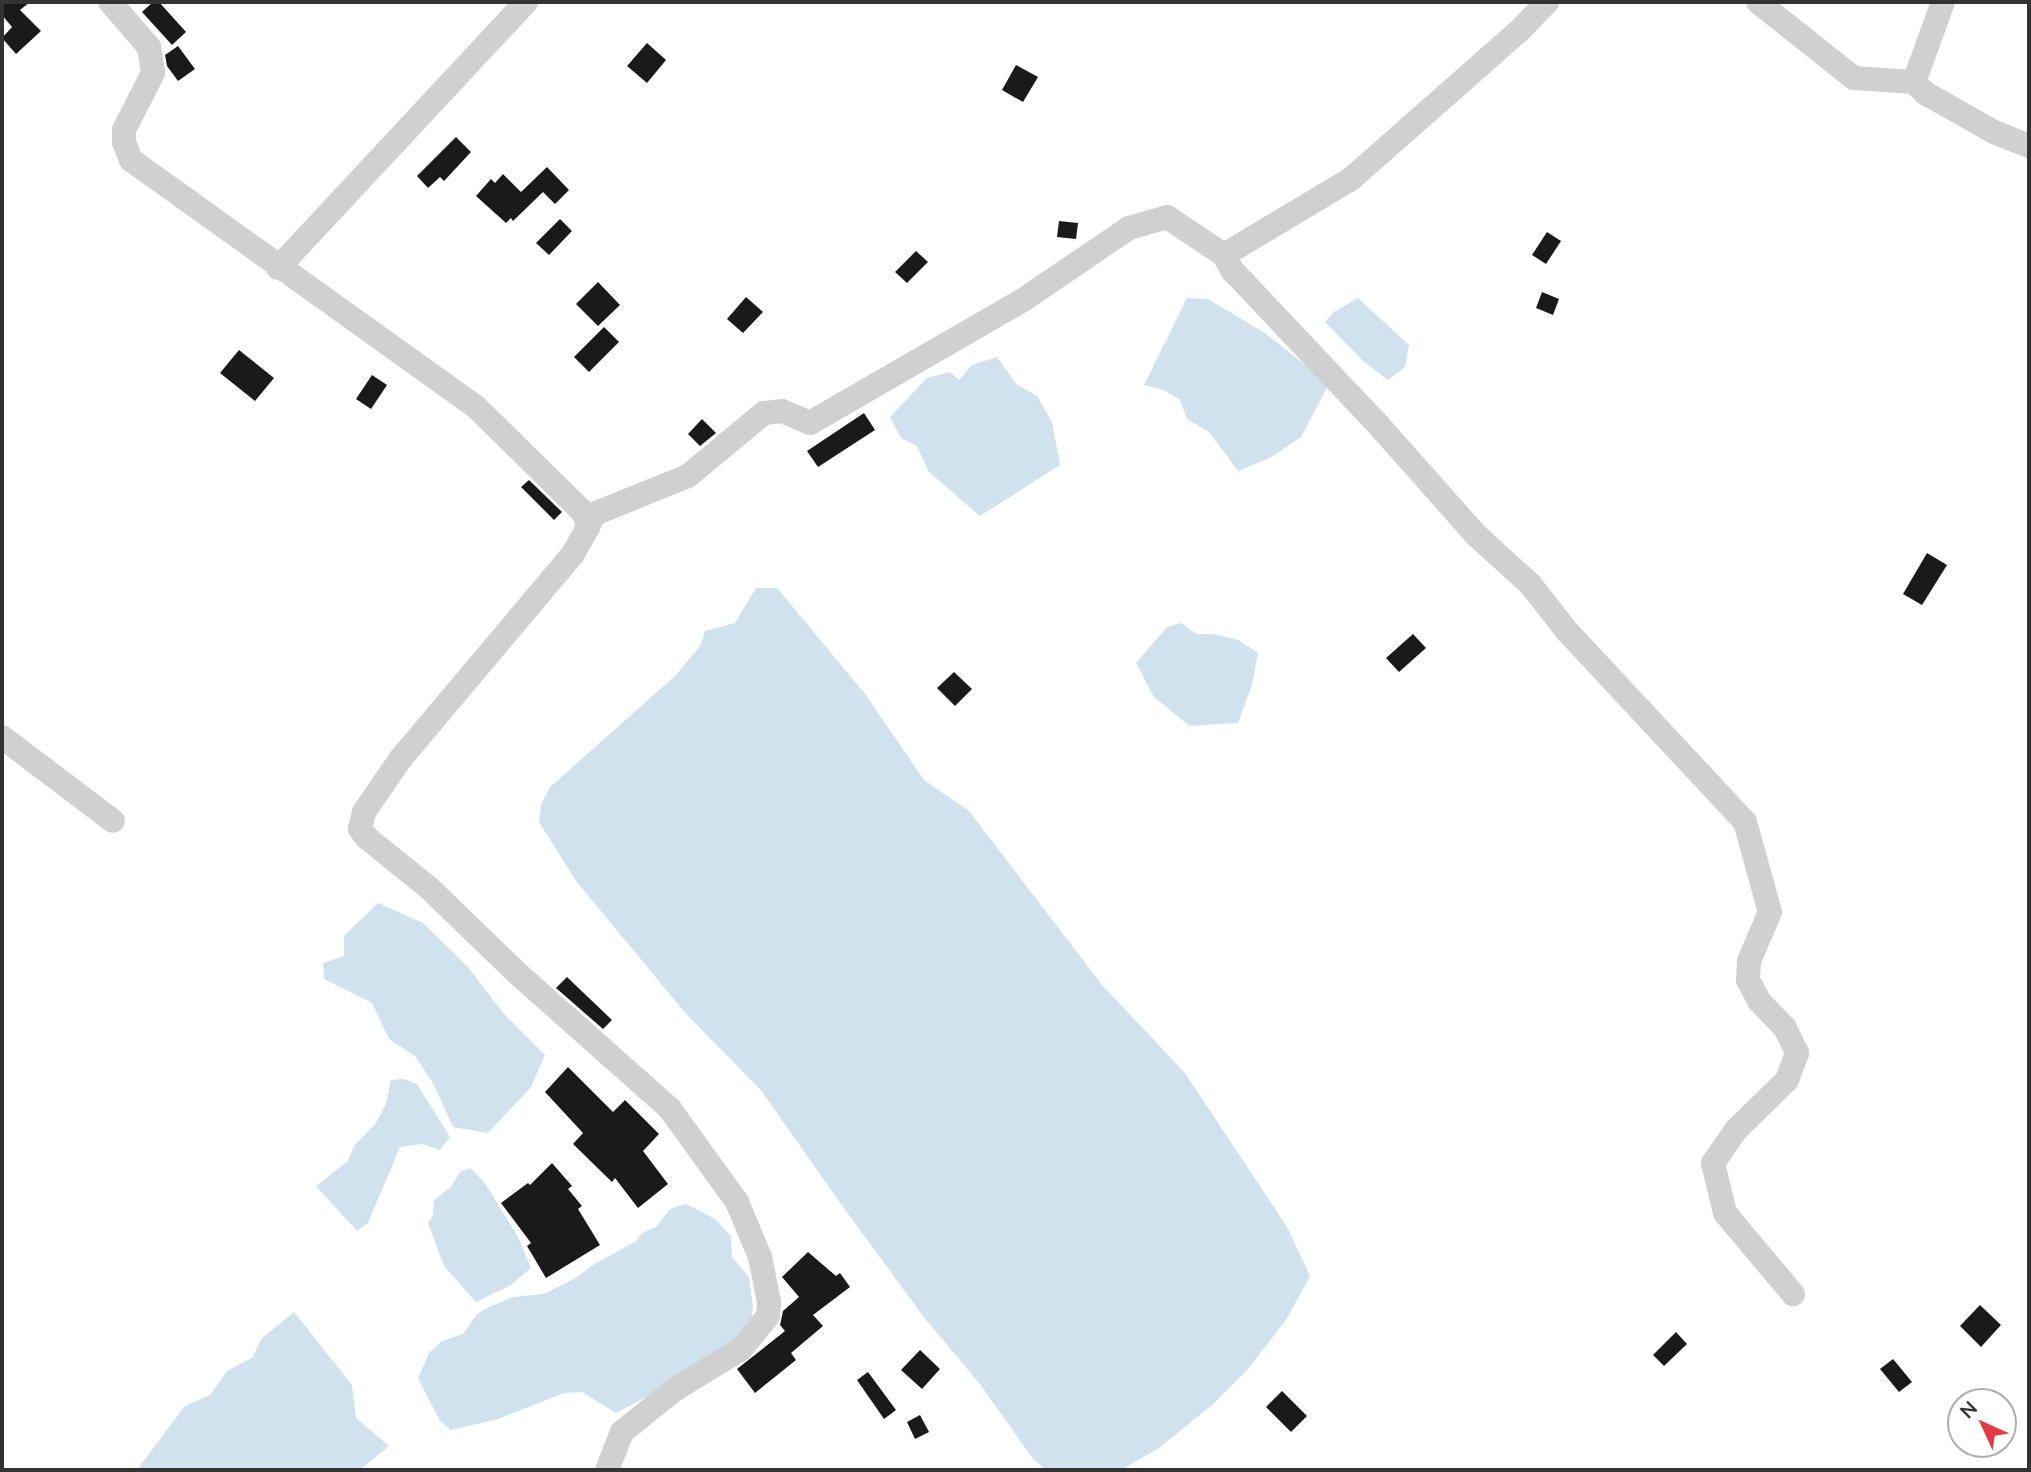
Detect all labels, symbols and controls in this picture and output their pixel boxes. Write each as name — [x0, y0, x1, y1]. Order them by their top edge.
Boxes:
north arrow — [1947, 1388, 2017, 1458]
text: N — [1955, 1396, 1982, 1423]

